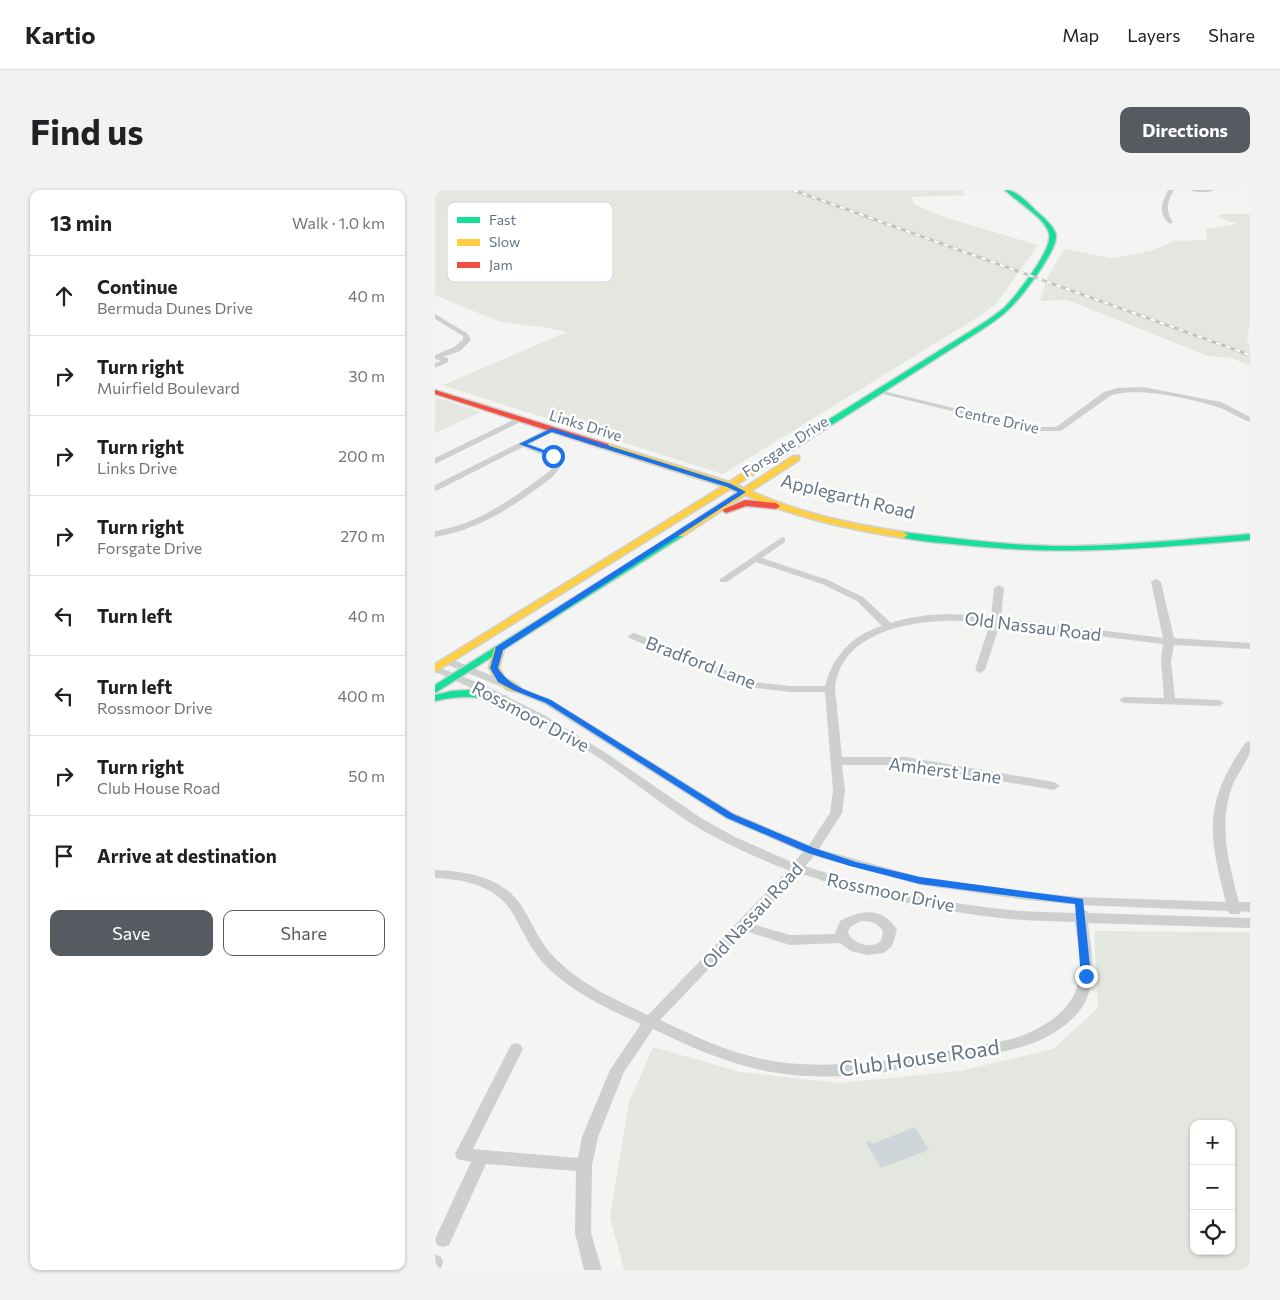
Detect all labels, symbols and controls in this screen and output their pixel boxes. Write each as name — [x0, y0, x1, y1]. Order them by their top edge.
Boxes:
text: Kartio — [25, 20, 95, 49]
text: Map — [1062, 24, 1099, 46]
text: Layers — [1127, 24, 1180, 46]
text: Share — [1208, 24, 1255, 46]
button: Directions — [1120, 107, 1250, 153]
text: Find us — [30, 109, 144, 152]
legend — [447, 202, 613, 282]
text: 13 min — [50, 210, 112, 235]
text: Fast — [489, 211, 516, 228]
text: Walk · 1.0 km — [292, 213, 385, 232]
text: Slow — [489, 233, 520, 250]
text: Jam — [489, 256, 513, 273]
text: Continue — [97, 275, 177, 298]
icon: ahead — [50, 282, 78, 310]
text: 40 m — [348, 286, 385, 305]
text: Bermuda Dunes Drive — [97, 298, 253, 317]
text: Turn right — [97, 355, 184, 378]
icon: right — [50, 362, 78, 390]
text: 30 m — [348, 366, 385, 385]
text: Muirfield Boulevard — [97, 378, 240, 397]
street label: Centre Drive — [953, 401, 1041, 437]
street label: Links Drive — [547, 405, 625, 445]
street label: Forsgate Drive — [739, 412, 831, 480]
text: Turn right — [97, 435, 184, 458]
icon: right — [50, 442, 78, 470]
route start — [542, 445, 565, 468]
text: 200 m — [338, 446, 385, 465]
text: Links Drive — [97, 458, 177, 477]
street label: Applegarth Road — [779, 469, 917, 523]
text: Turn right — [97, 515, 184, 538]
icon: right — [50, 522, 78, 550]
text: 270 m — [340, 526, 385, 545]
text: Forsgate Drive — [97, 538, 202, 557]
icon: left — [50, 602, 78, 630]
text: Turn left — [97, 604, 172, 627]
text: 40 m — [348, 606, 385, 625]
street label: Old Nassau Road — [963, 607, 1103, 645]
street label: Bradford Lane — [643, 631, 759, 693]
text: Turn left — [97, 675, 172, 698]
street label: Rossmoor Drive — [469, 676, 593, 756]
icon: left — [50, 682, 78, 710]
text: 400 m — [337, 686, 385, 705]
text: Rossmoor Drive — [97, 698, 212, 717]
street label: Amherst Lane — [887, 752, 1003, 788]
text: Turn right — [97, 755, 184, 778]
icon: right — [50, 762, 78, 790]
text: 50 m — [348, 766, 385, 785]
text: Club House Road — [97, 778, 220, 797]
icon: arrive — [50, 842, 78, 870]
text: Arrive at destination — [97, 844, 277, 867]
street label: Old Nassau Road — [697, 857, 807, 973]
street label: Rossmoor Drive — [825, 868, 957, 916]
button: Save — [50, 910, 213, 956]
button: Share — [223, 910, 385, 956]
route end — [1075, 965, 1098, 988]
street label: Club House Road — [837, 1033, 1001, 1081]
map controls — [1190, 1120, 1235, 1255]
button: + — [1190, 1120, 1235, 1165]
button: − — [1190, 1165, 1235, 1210]
button: locate — [1190, 1210, 1235, 1255]

